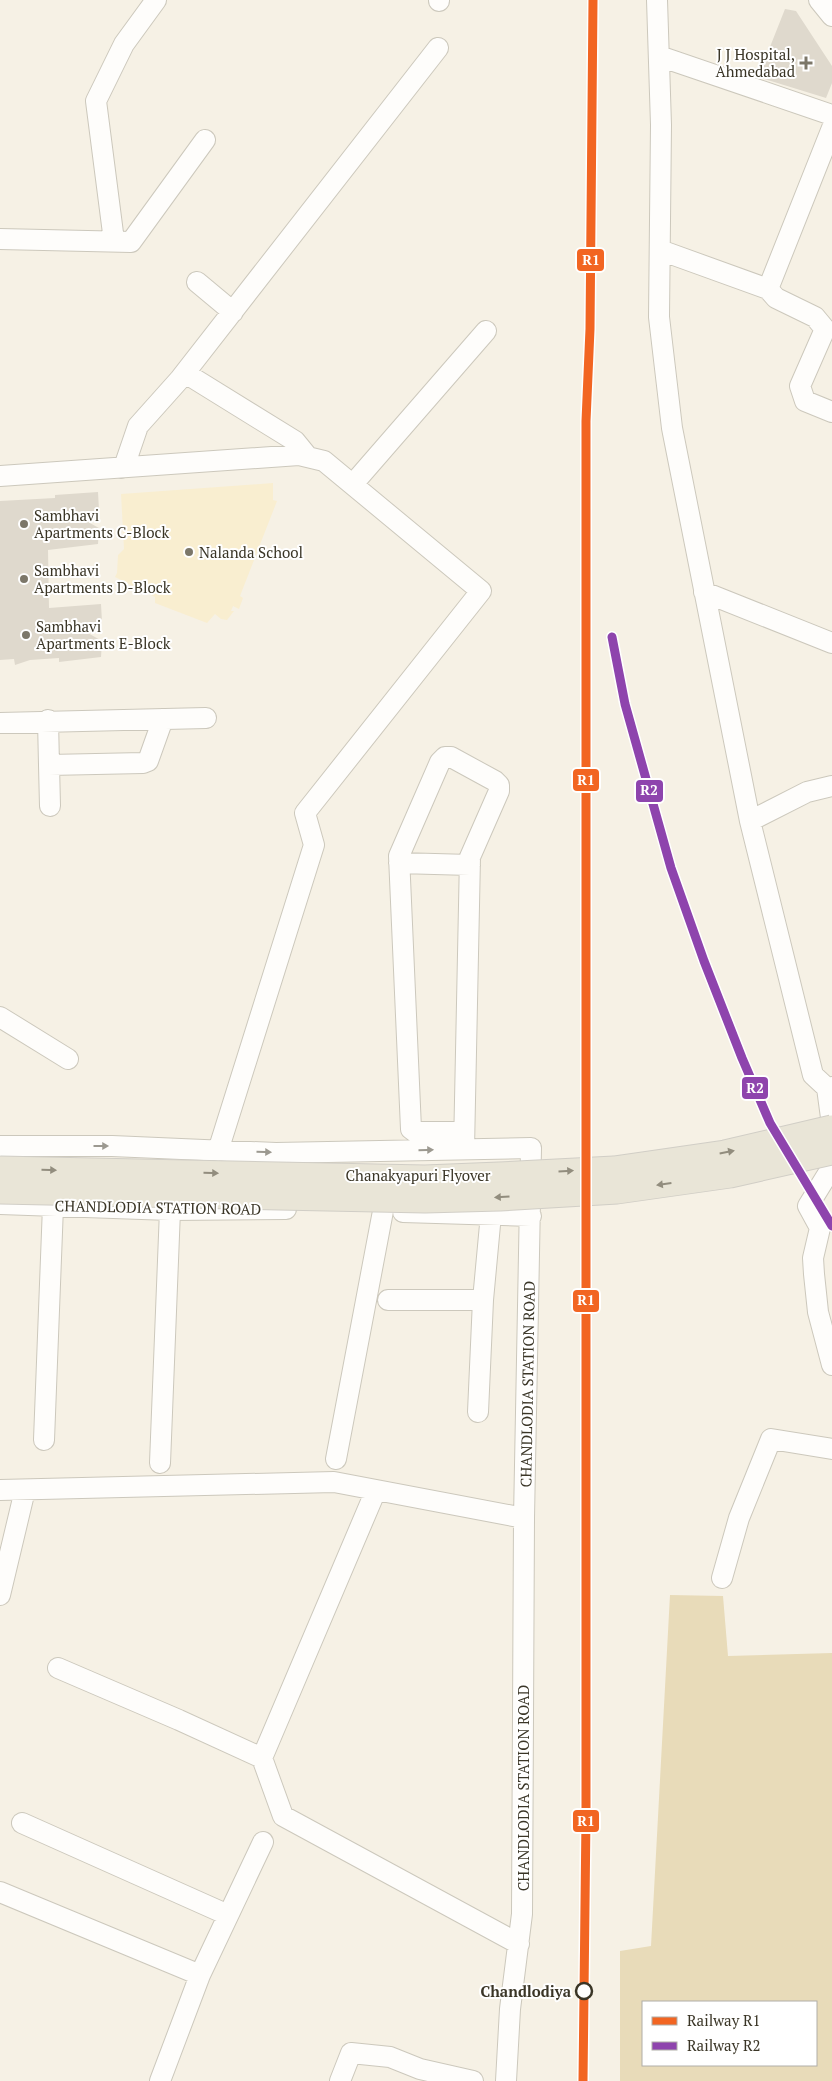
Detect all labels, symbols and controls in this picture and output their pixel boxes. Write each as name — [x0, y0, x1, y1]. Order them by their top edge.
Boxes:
place label: J J Hospital, Ahmedabad — [715, 44, 795, 81]
marker: J J Hospital, Ahmedabad — [799, 56, 813, 70]
line badge: R1 — [576, 248, 605, 272]
text: R1 — [582, 250, 600, 269]
place label: Sambhavi Apartments C-Block — [34, 505, 169, 542]
marker: Sambhavi Apartments C-Block — [18, 518, 30, 530]
place label: Nalanda School — [199, 542, 303, 562]
marker: Nalanda School — [183, 546, 195, 558]
place label: Sambhavi Apartments D-Block — [34, 560, 171, 597]
marker: Sambhavi Apartments D-Block — [18, 573, 30, 585]
place label: Sambhavi Apartments E-Block — [36, 616, 171, 653]
marker: Sambhavi Apartments E-Block — [20, 629, 32, 641]
line badge: R1 — [572, 768, 600, 792]
text: R1 — [577, 770, 595, 789]
line badge: R2 — [635, 779, 664, 803]
text: R2 — [640, 780, 658, 799]
line badge: R2 — [741, 1076, 769, 1100]
text: R2 — [746, 1078, 764, 1097]
one-way arrow — [93, 1142, 109, 1150]
one-way arrow — [418, 1146, 434, 1154]
one-way arrow — [720, 1148, 735, 1156]
one-way arrow — [256, 1149, 272, 1157]
street label: Chanakyapuri Flyover — [345, 1165, 491, 1185]
one-way arrow — [41, 1166, 57, 1174]
one-way arrow — [558, 1167, 574, 1175]
one-way arrow — [203, 1169, 219, 1177]
one-way arrow — [656, 1181, 672, 1189]
one-way arrow — [494, 1194, 510, 1202]
street label: CHANDLODIA STATION ROAD — [55, 1195, 261, 1219]
street label: CHANDLODIA STATION ROAD — [515, 1281, 539, 1487]
line badge: R1 — [572, 1289, 600, 1313]
text: R1 — [577, 1290, 595, 1309]
street label: CHANDLODIA STATION ROAD — [513, 1685, 533, 1891]
line badge: R1 — [572, 1809, 600, 1833]
text: R1 — [577, 1811, 595, 1830]
place label: Chandlodiya — [480, 1981, 572, 2001]
marker: Chandlodiya — [575, 1982, 593, 2000]
legend — [642, 2001, 817, 2066]
text: Railway R1 — [687, 2010, 760, 2030]
text: Railway R2 — [687, 2035, 760, 2055]

